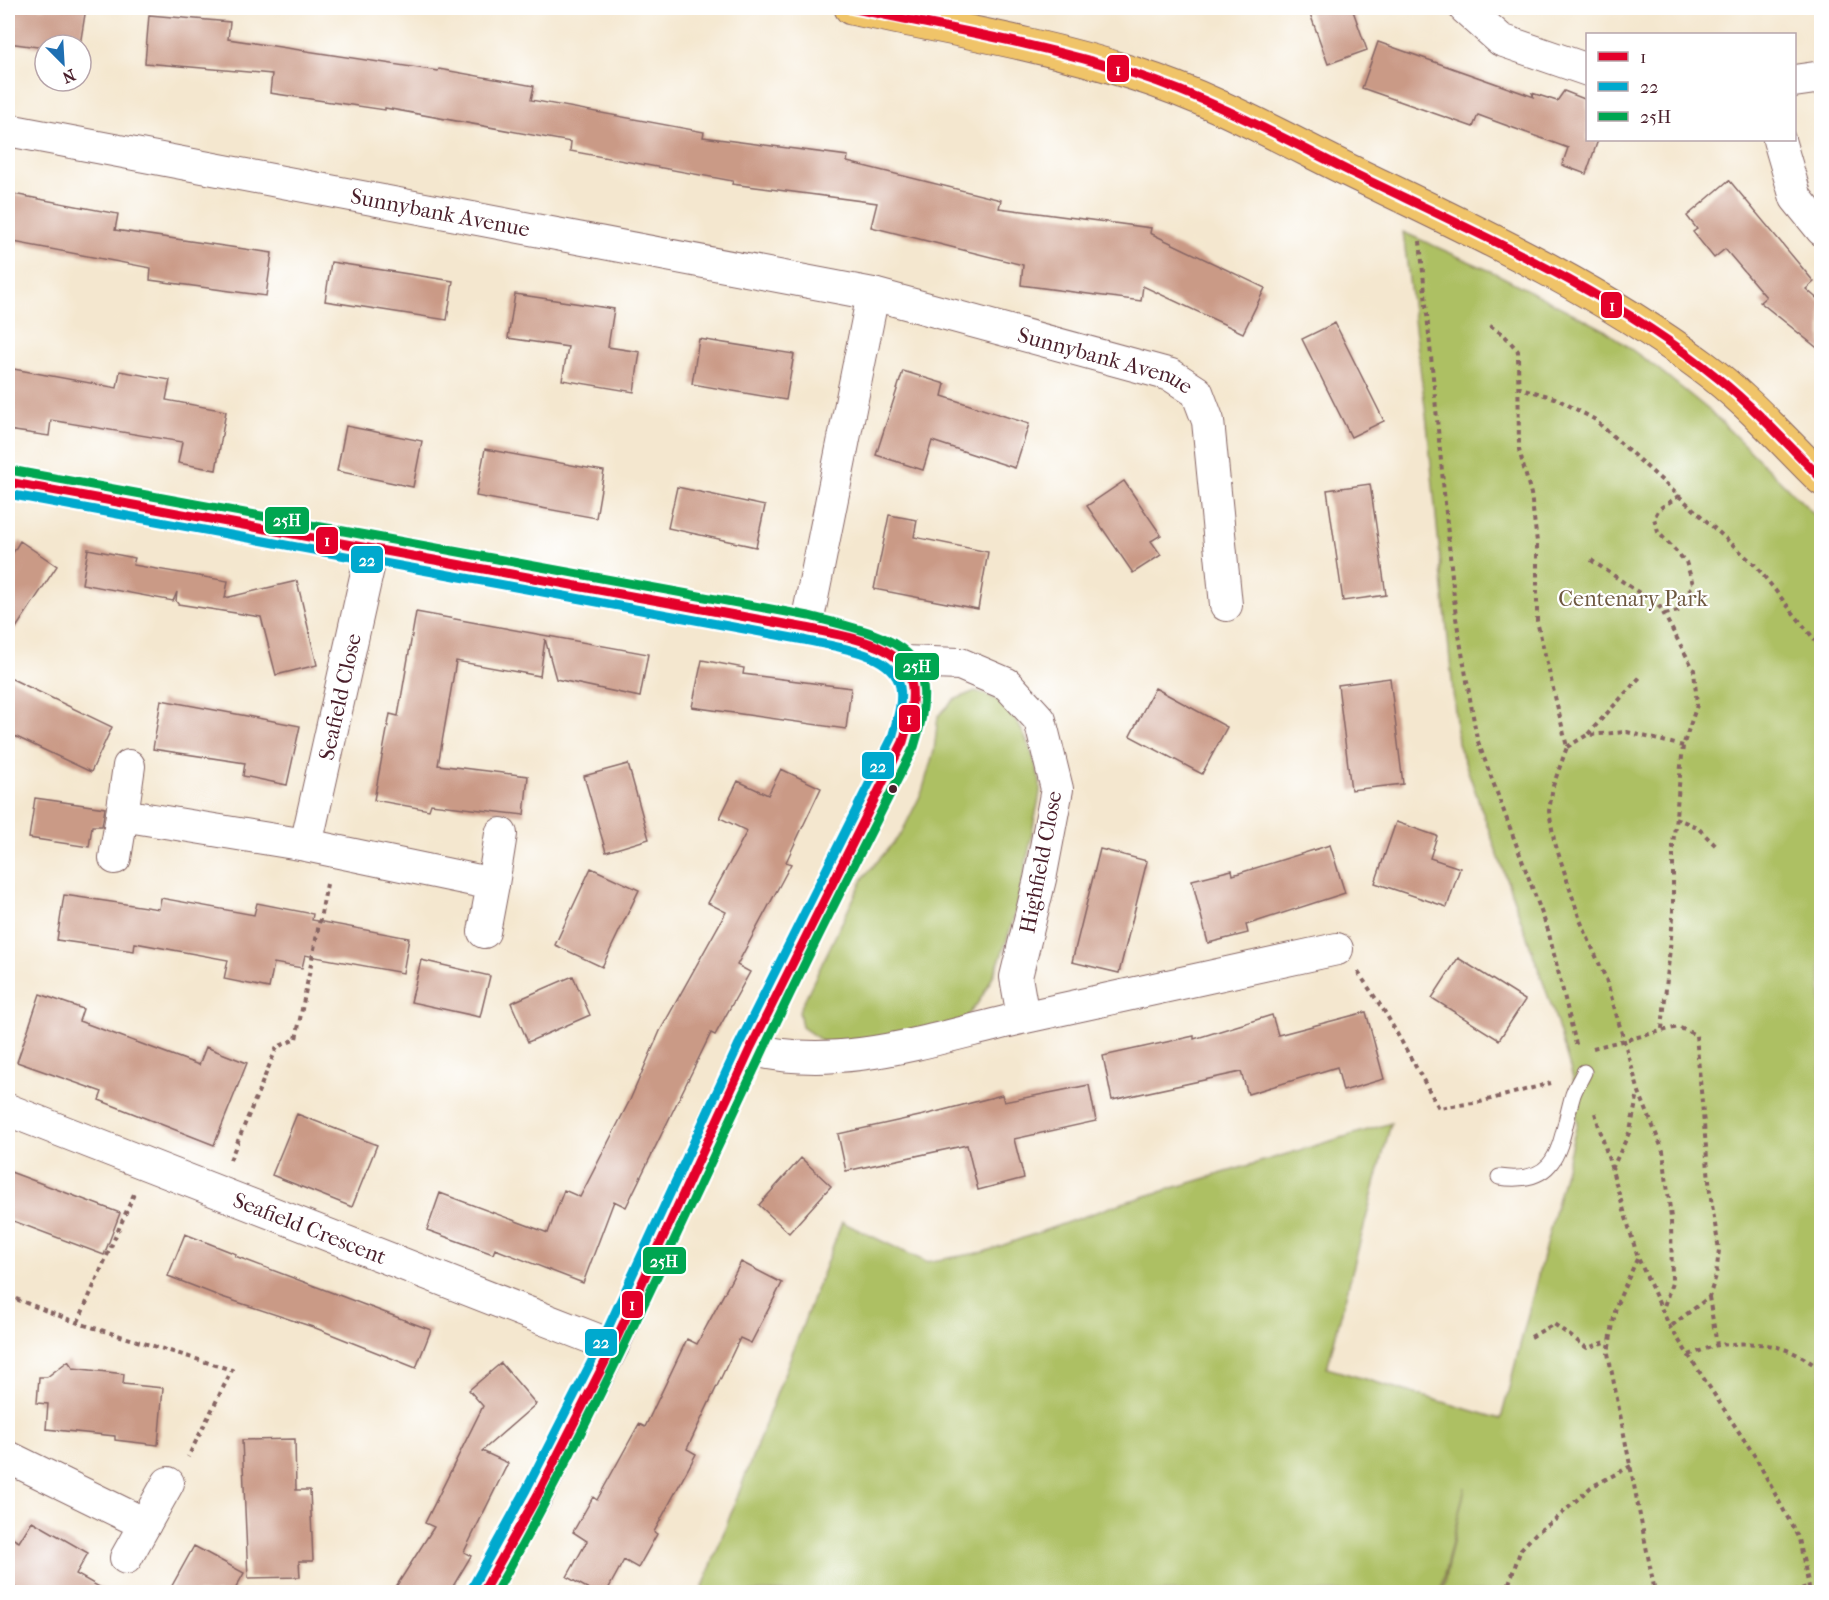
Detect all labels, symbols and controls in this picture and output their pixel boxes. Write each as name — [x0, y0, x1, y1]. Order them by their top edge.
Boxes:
north arrow — [33, 33, 93, 93]
legend — [1586, 33, 1796, 141]
text: 1 — [1640, 47, 1646, 68]
line badge: 1 — [1106, 54, 1130, 83]
text: 1 — [1115, 60, 1121, 79]
text: N — [59, 65, 78, 88]
text: 22 — [1640, 77, 1659, 98]
text: 25H — [1640, 107, 1671, 128]
street label: Sunnybank Avenue — [348, 183, 532, 243]
line badge: 1 — [1600, 291, 1623, 319]
text: 1 — [1609, 296, 1615, 315]
street label: Sunnybank Avenue — [1015, 322, 1198, 400]
line badge: 25H — [264, 506, 310, 535]
text: 25H — [273, 511, 301, 530]
line badge: 1 — [315, 526, 339, 555]
text: 1 — [324, 531, 330, 550]
line badge: 22 — [350, 545, 384, 574]
text: 22 — [359, 551, 375, 570]
park label: Centenary Park — [1558, 586, 1708, 612]
street label: Seafield Close — [313, 631, 367, 763]
line badge: 25H — [894, 652, 940, 681]
text: 25H — [903, 657, 931, 676]
line badge: 1 — [898, 704, 921, 733]
text: 1 — [906, 709, 912, 728]
line badge: 22 — [861, 751, 895, 780]
text: 22 — [870, 757, 886, 776]
unlabelled marker — [887, 783, 899, 795]
street label: Highfield Close — [1014, 789, 1068, 936]
street label: Seafield Crescent — [229, 1187, 390, 1270]
line badge: 25H — [642, 1246, 687, 1275]
text: 25H — [650, 1252, 678, 1271]
line badge: 1 — [621, 1290, 644, 1319]
text: 1 — [629, 1295, 635, 1314]
line badge: 22 — [584, 1328, 618, 1357]
text: 22 — [593, 1333, 609, 1352]

